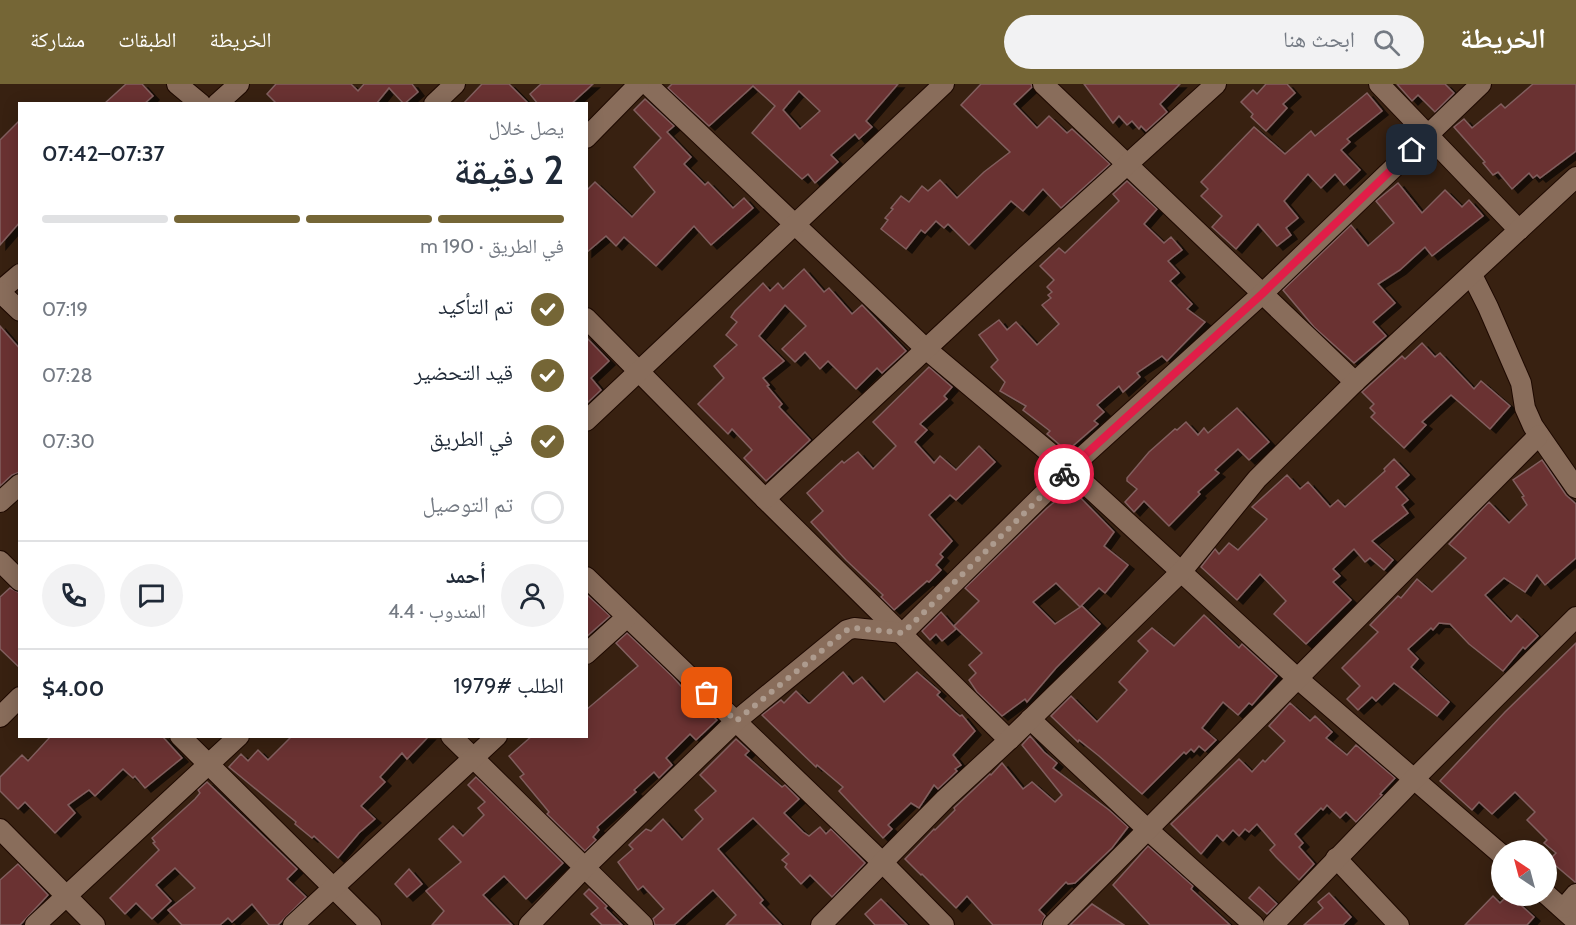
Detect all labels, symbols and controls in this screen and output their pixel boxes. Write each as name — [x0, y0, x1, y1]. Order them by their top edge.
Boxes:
search box — [1004, 15, 1424, 69]
text: الخريطة — [1460, 21, 1546, 55]
text: ابحث هنا — [1283, 26, 1355, 53]
icon: search — [1370, 26, 1403, 59]
text: مشاركة — [30, 27, 85, 52]
text: الطبقات — [118, 27, 177, 52]
text: الخريطة — [210, 27, 271, 52]
text: يصل خلال — [488, 116, 564, 140]
pin — [1386, 124, 1437, 175]
icon: home — [1395, 133, 1428, 166]
text: 07:37–07:42 — [42, 140, 165, 167]
text: 2 دقيقة — [454, 146, 564, 194]
text: في الطريق · 190 m — [420, 234, 564, 258]
text: تم التأكيد — [438, 293, 513, 320]
icon: check — [531, 293, 564, 326]
text: 07:19 — [42, 297, 88, 321]
text: قيد التحضير — [414, 359, 513, 386]
icon: check — [531, 359, 564, 392]
text: 07:28 — [42, 363, 93, 387]
text: في الطريق — [429, 425, 513, 452]
icon: check — [531, 425, 564, 458]
text: 07:30 — [42, 429, 95, 453]
courier — [1034, 444, 1094, 504]
icon: bike — [1048, 458, 1081, 491]
text: تم التوصيل — [423, 491, 513, 518]
text: أحمد — [446, 562, 486, 589]
button: phone — [42, 564, 105, 627]
button: chat — [120, 564, 183, 627]
button: person — [501, 564, 564, 627]
text: المندوب · 4.4 — [388, 599, 486, 623]
pin — [681, 667, 732, 718]
text: الطلب #1979 — [453, 672, 564, 699]
text: $4.00 — [42, 675, 104, 702]
icon: bag — [690, 676, 723, 709]
north arrow — [1491, 840, 1557, 906]
map controls — [1491, 840, 1557, 906]

